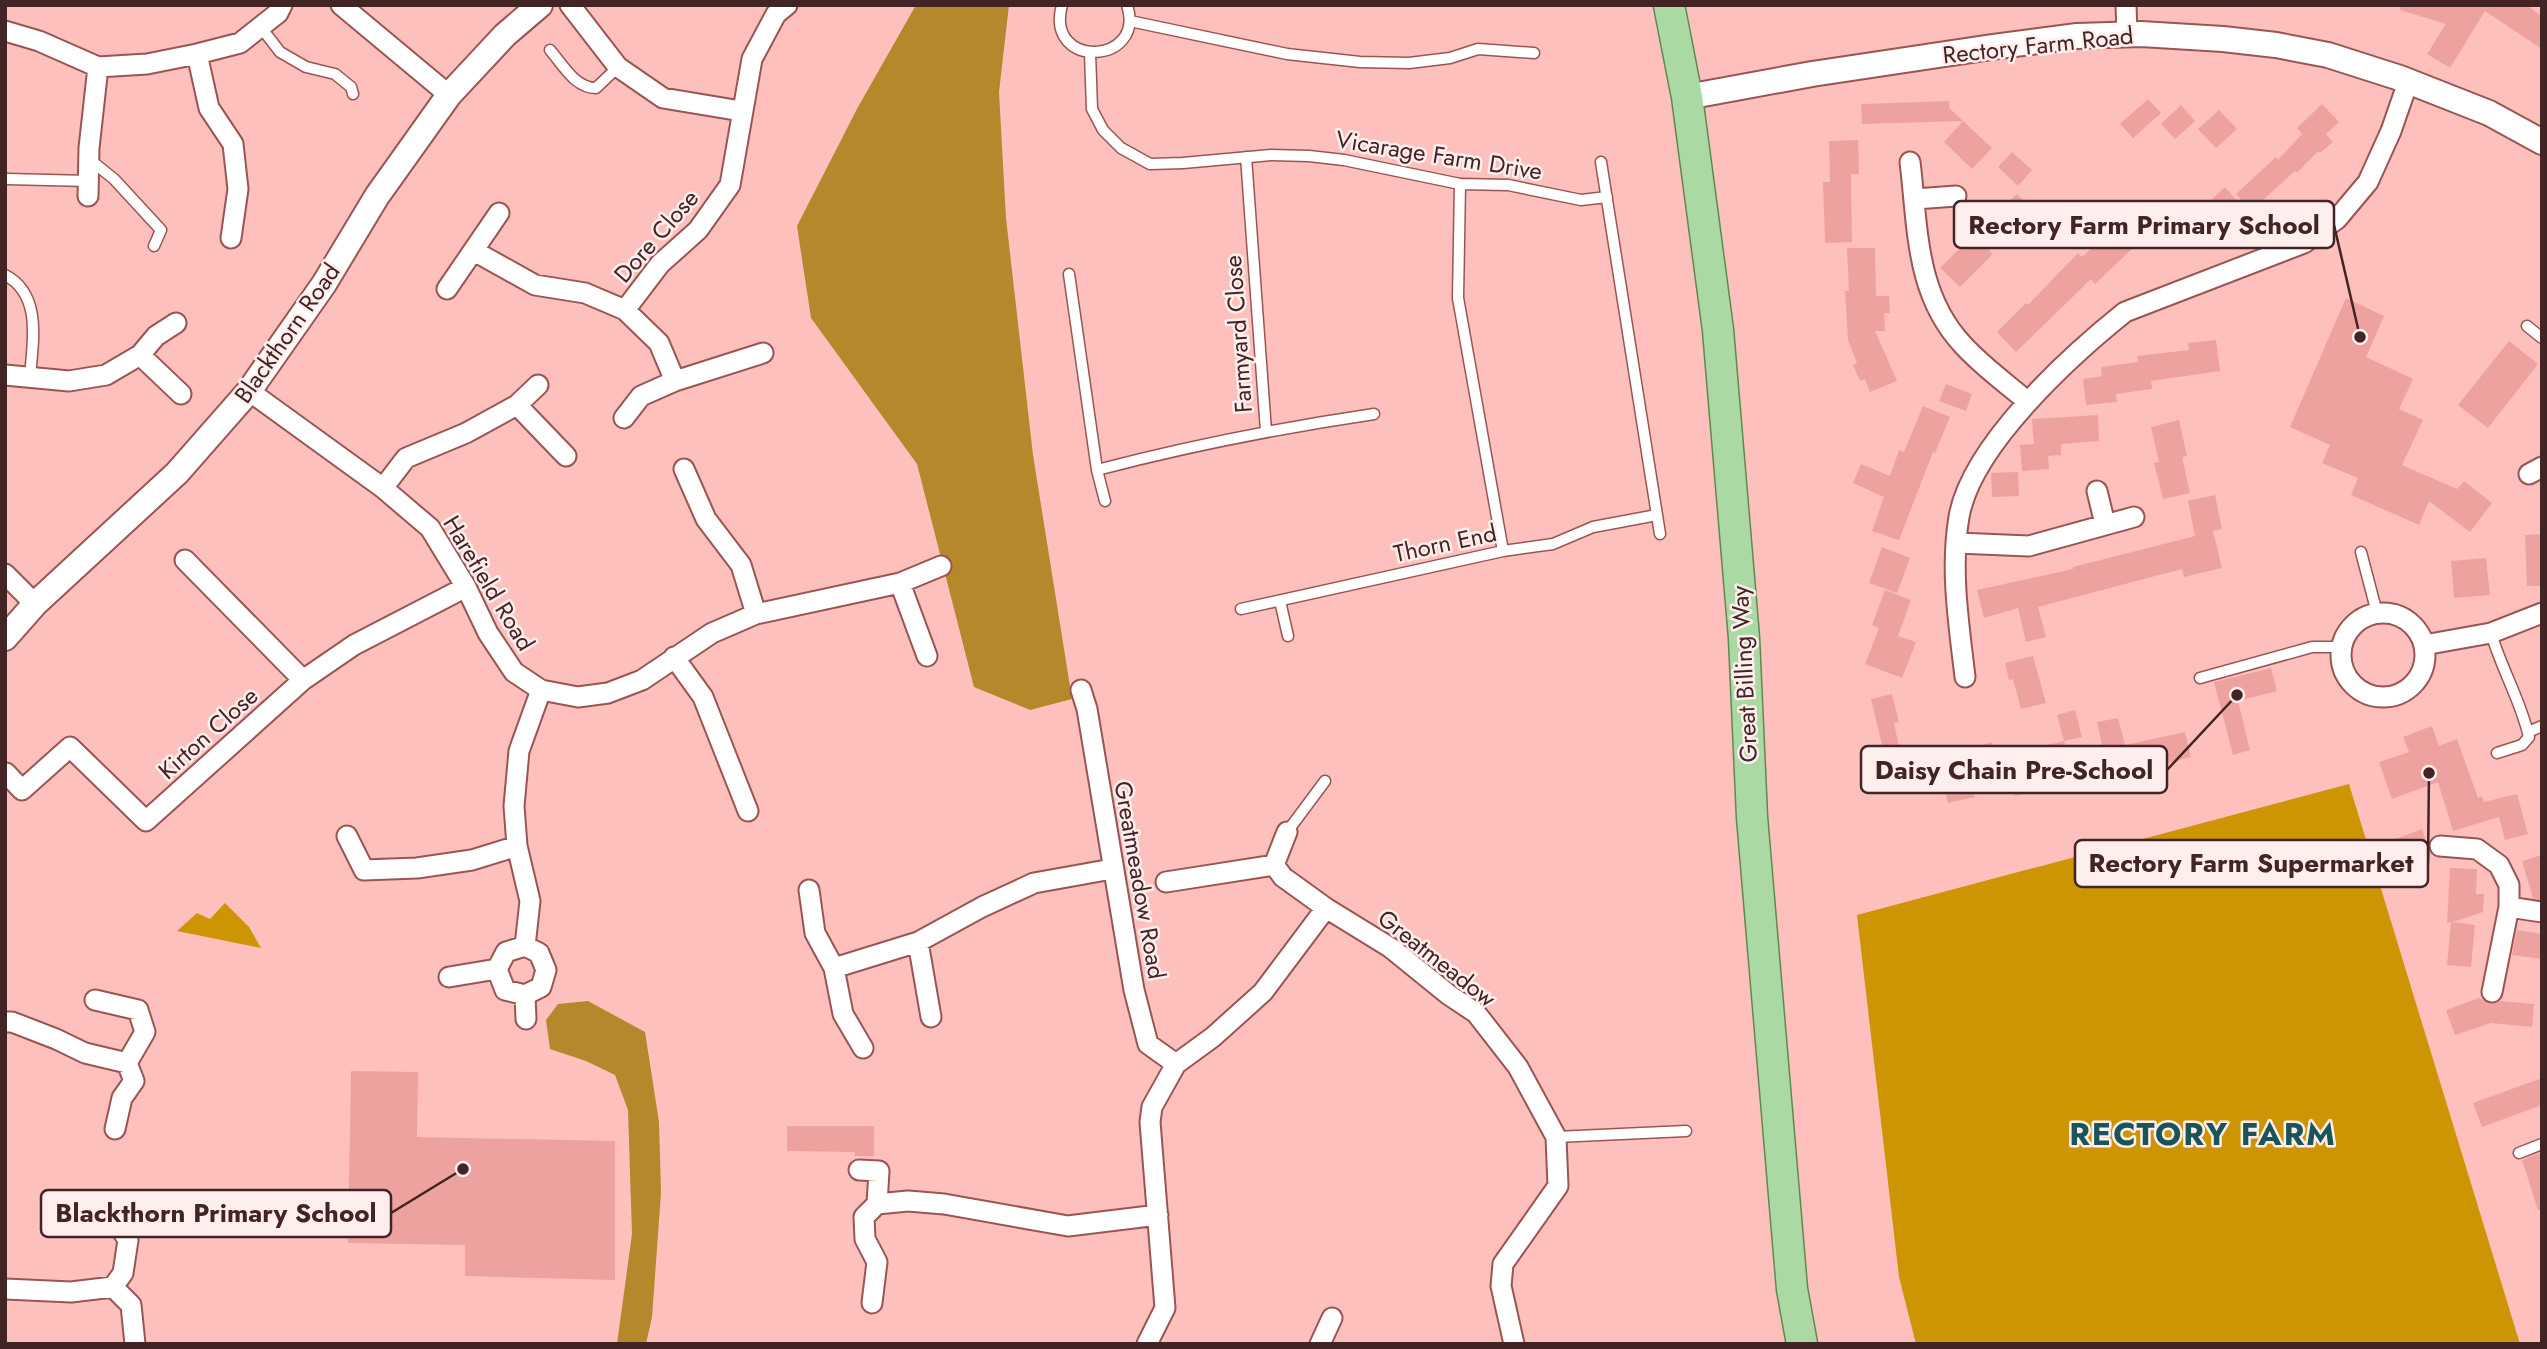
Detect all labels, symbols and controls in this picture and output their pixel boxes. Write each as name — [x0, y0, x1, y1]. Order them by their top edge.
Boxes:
street label: Rectory Farm Road — [1941, 18, 2135, 72]
street label: Vicarage Farm Drive — [1333, 121, 1545, 189]
street label: Dore Close — [605, 182, 707, 290]
callout: Rectory Farm Primary School — [1954, 201, 2334, 248]
text: Rectory Farm Primary School — [1968, 206, 2320, 244]
street label: Farmyard Close — [1215, 254, 1261, 414]
street label: Blackthorn Road — [226, 256, 348, 410]
street label: Harefield Road — [435, 509, 543, 657]
street label: Thorn End — [1390, 515, 1500, 571]
street label: Great Billing Way — [1722, 584, 1766, 763]
street label: Kirton Close — [150, 679, 266, 787]
callout: Daisy Chain Pre-School — [1861, 746, 2167, 793]
text: Daisy Chain Pre-School — [1875, 751, 2153, 789]
street label: Greatmeadow Road — [1105, 778, 1175, 982]
callout: Rectory Farm Supermarket — [2075, 840, 2428, 887]
text: Rectory Farm Supermarket — [2088, 844, 2414, 882]
street label: Greatmeadow — [1370, 901, 1504, 1016]
district label: RECTORY FARM — [2069, 1111, 2337, 1157]
callout: Blackthorn Primary School — [41, 1190, 391, 1237]
text: Blackthorn Primary School — [55, 1194, 377, 1232]

